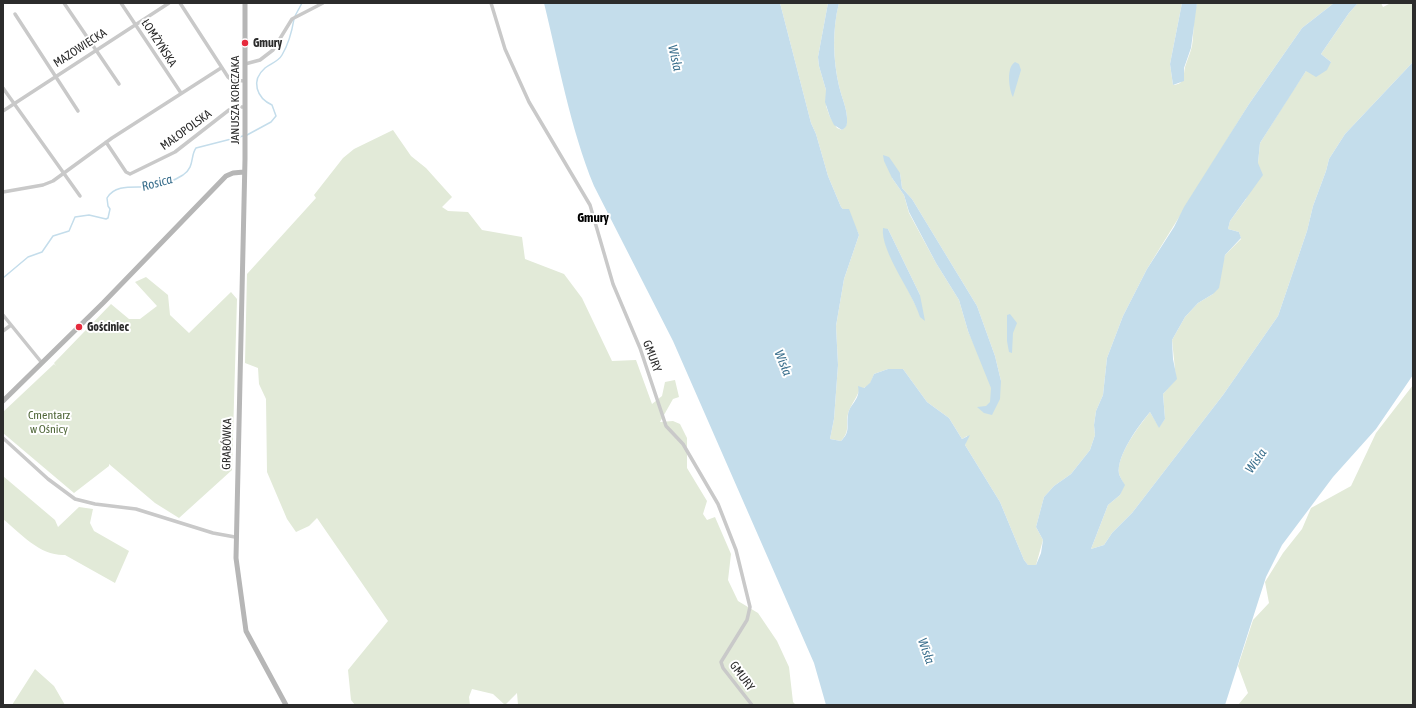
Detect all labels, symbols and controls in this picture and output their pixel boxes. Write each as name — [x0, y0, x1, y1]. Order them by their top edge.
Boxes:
street label: ŁOMŻYŃSKA — [138, 16, 180, 70]
street label: MAZOWIECKA — [51, 26, 109, 70]
place label: Gmury — [253, 36, 282, 50]
marker: Gmury — [240, 38, 250, 48]
water label: Wisła — [664, 43, 686, 73]
street label: JANUSZA KORCZAKA — [228, 56, 242, 144]
street label: MAŁOPOLSKA — [158, 107, 214, 153]
water label: Rosica — [140, 171, 174, 195]
district label: Gmury — [577, 210, 609, 226]
place label: Gościniec — [87, 320, 129, 334]
marker: Gościniec — [74, 322, 84, 332]
street label: GMURY — [640, 338, 664, 374]
water label: Wisła — [771, 348, 795, 378]
park label: Cmentarz w Ośnicy — [28, 408, 70, 436]
street label: GRABÓWKA — [219, 418, 235, 470]
water label: Wisła — [1242, 446, 1270, 476]
water label: Wisła — [914, 636, 938, 666]
street label: GMURY — [727, 659, 757, 693]

